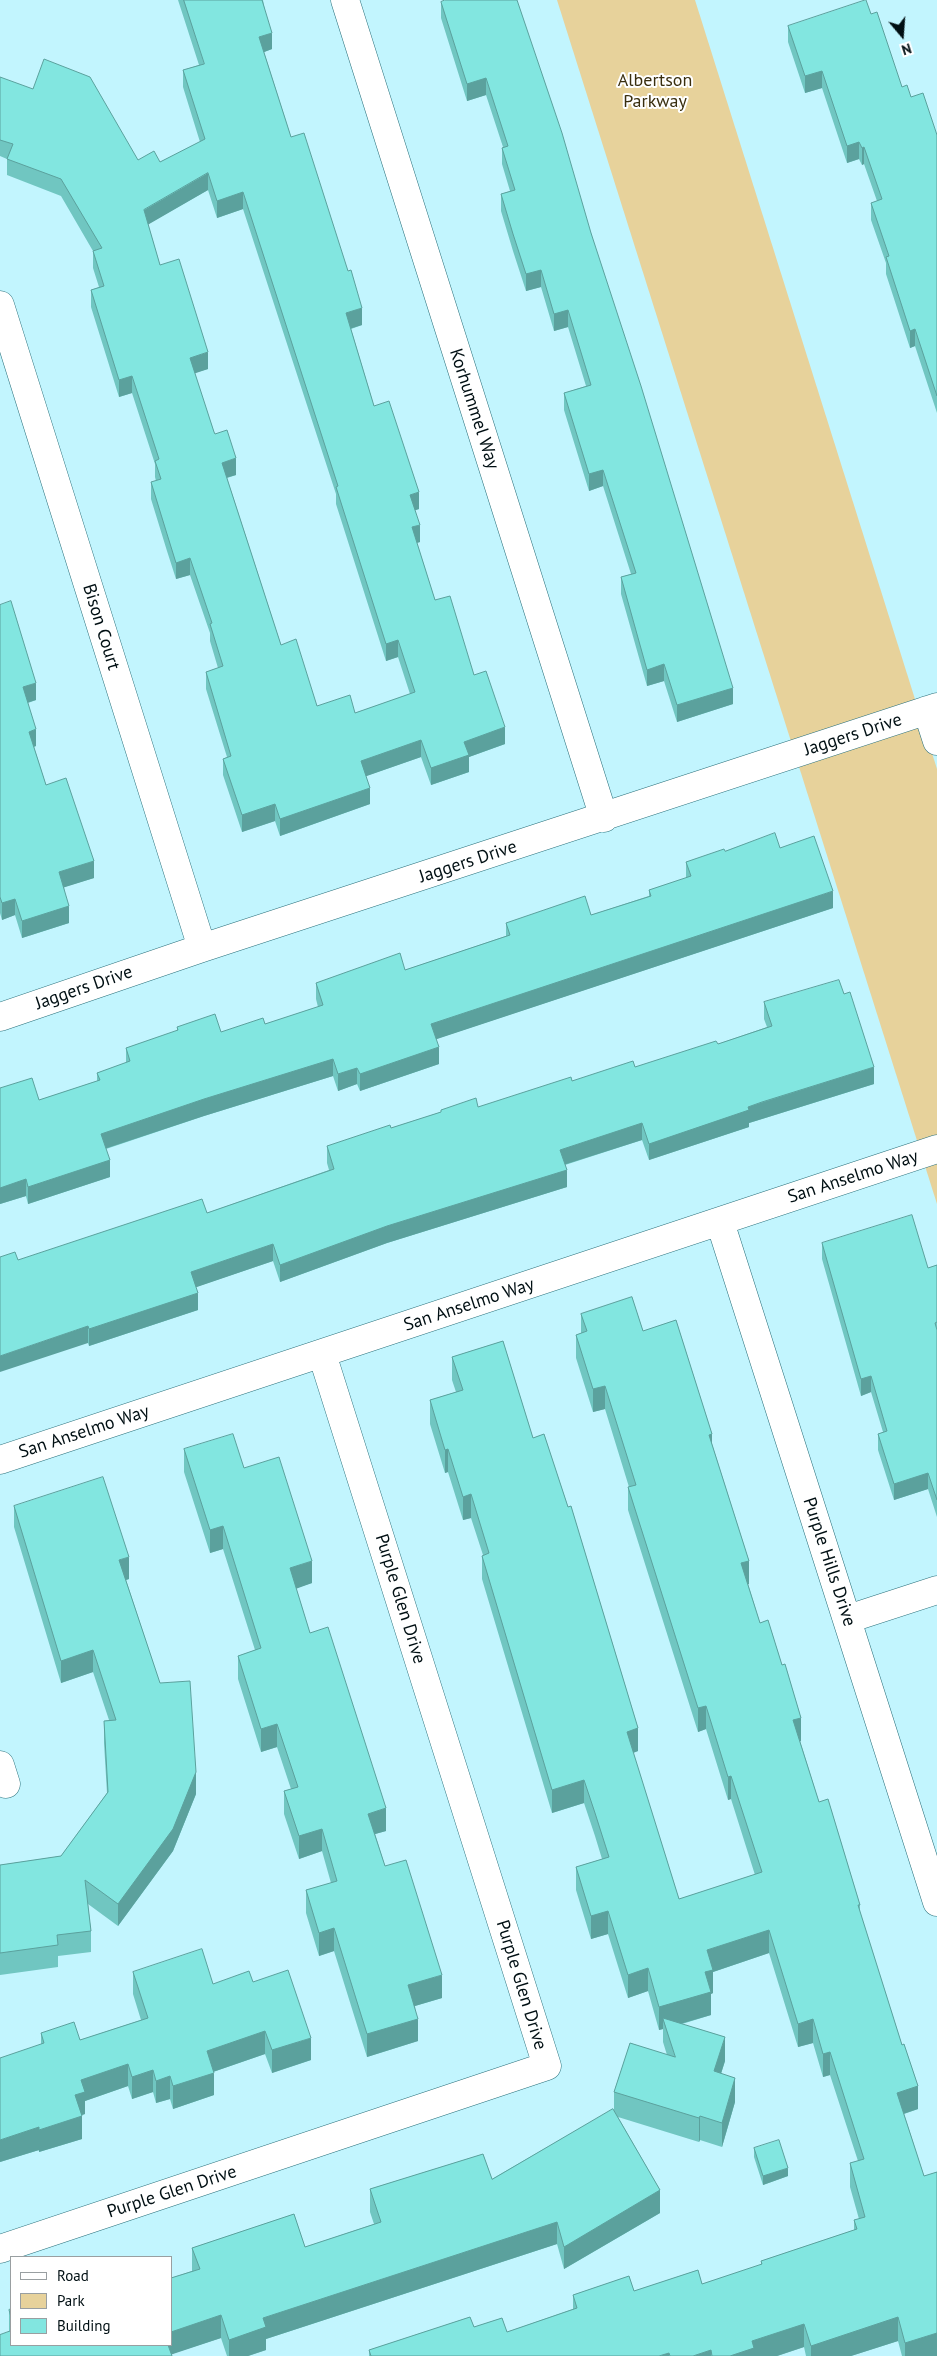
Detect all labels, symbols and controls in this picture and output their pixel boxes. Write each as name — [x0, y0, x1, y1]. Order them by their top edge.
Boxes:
north arrow — [877, 10, 927, 60]
text: N — [899, 39, 914, 59]
park label: Albertson Parkway — [618, 70, 692, 112]
street label: Korhummel Way — [444, 346, 504, 472]
street label: Bison Court — [78, 581, 124, 673]
street label: Jaggers Drive — [801, 709, 905, 761]
street label: Jaggers Drive — [416, 836, 520, 888]
street label: Jaggers Drive — [33, 961, 135, 1015]
street label: San Anselmo Way — [785, 1146, 921, 1208]
street label: San Anselmo Way — [401, 1274, 537, 1336]
street label: San Anselmo Way — [16, 1401, 152, 1463]
street label: Purple Hills Drive — [798, 1495, 860, 1629]
street label: Purple Glen Drive — [370, 1531, 430, 1667]
street label: Purple Glen Drive — [491, 1917, 551, 2053]
street label: Purple Glen Drive — [105, 2161, 239, 2223]
legend — [10, 2256, 172, 2346]
text: Road — [57, 2266, 89, 2285]
text: Park — [57, 2291, 85, 2310]
text: Building — [57, 2316, 111, 2335]

